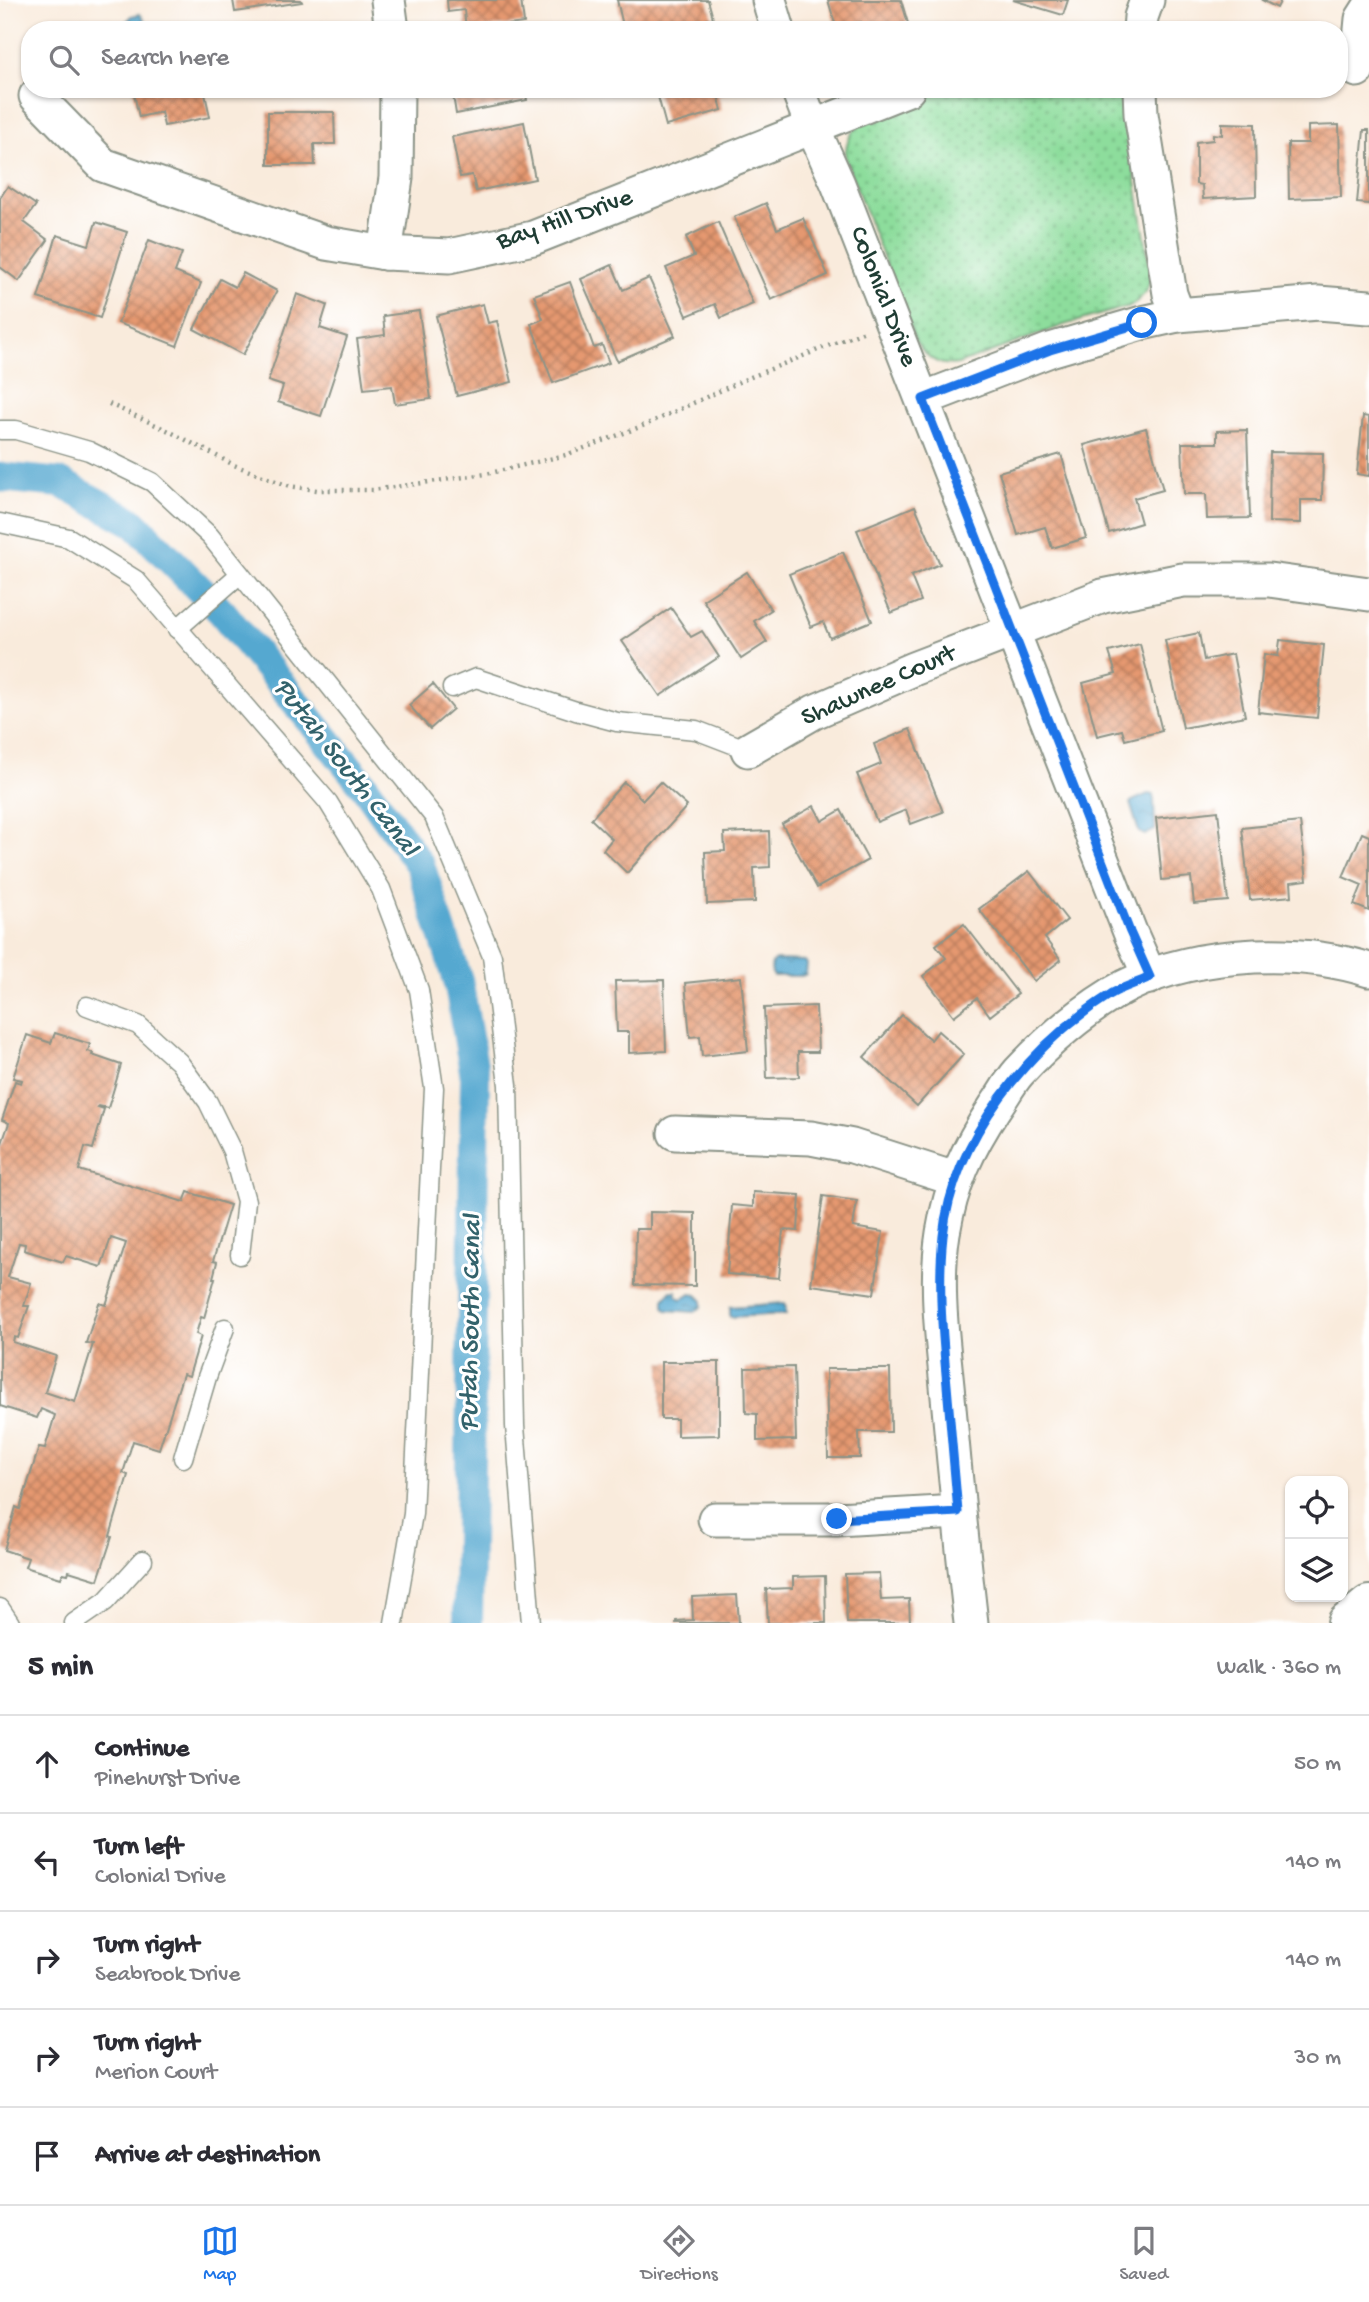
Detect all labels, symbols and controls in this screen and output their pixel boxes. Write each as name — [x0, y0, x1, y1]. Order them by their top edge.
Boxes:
search box — [21, 21, 1348, 98]
icon: search — [45, 41, 83, 79]
text: Search here — [101, 44, 229, 75]
street label: Bay Hill Drive — [492, 183, 637, 259]
street label: Colonial Drive — [841, 222, 923, 372]
route start — [1126, 307, 1157, 338]
street label: Shawnee Court — [797, 638, 963, 735]
water label: Putah South Canal — [265, 672, 426, 865]
water label: Putah South Canal — [454, 1213, 490, 1432]
map controls — [1285, 1476, 1348, 1602]
button: locate — [1285, 1476, 1348, 1539]
route end — [821, 1503, 852, 1534]
button: layers — [1285, 1539, 1348, 1602]
text: 5 min — [28, 1651, 93, 1686]
text: Walk · 360 m — [1217, 1655, 1341, 1682]
text: Continue — [95, 1735, 189, 1766]
icon: ahead — [28, 1745, 66, 1783]
text: 50 m — [1294, 1751, 1341, 1778]
text: Pinehurst Drive — [95, 1766, 240, 1793]
text: Turn left — [95, 1833, 183, 1864]
icon: left — [28, 1843, 66, 1881]
text: 140 m — [1286, 1849, 1341, 1876]
text: Colonial Drive — [95, 1864, 226, 1891]
text: Turn right — [95, 1931, 199, 1962]
icon: right — [28, 1941, 66, 1979]
text: 140 m — [1286, 1947, 1341, 1974]
text: Seabrook Drive — [95, 1962, 240, 1989]
text: Turn right — [95, 2029, 199, 2060]
icon: right — [28, 2039, 66, 2077]
text: 30 m — [1294, 2045, 1341, 2072]
text: Merion Court — [95, 2060, 217, 2087]
icon: arrive — [28, 2137, 66, 2175]
text: Arrive at destination — [95, 2141, 320, 2172]
tab: Map — [201, 2222, 239, 2287]
tab: Directions — [641, 2222, 718, 2287]
tab: Saved — [1119, 2222, 1168, 2287]

